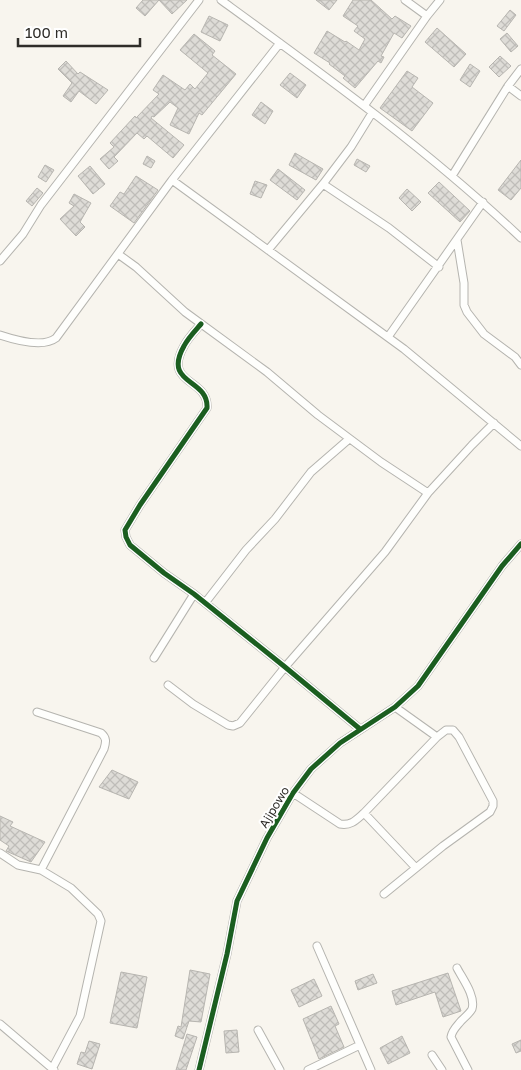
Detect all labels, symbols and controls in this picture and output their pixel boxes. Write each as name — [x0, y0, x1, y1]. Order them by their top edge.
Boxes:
scale bar — [18, 15, 140, 47]
text: 100 m — [25, 23, 68, 41]
street label: Ajipowo — [256, 784, 292, 830]

